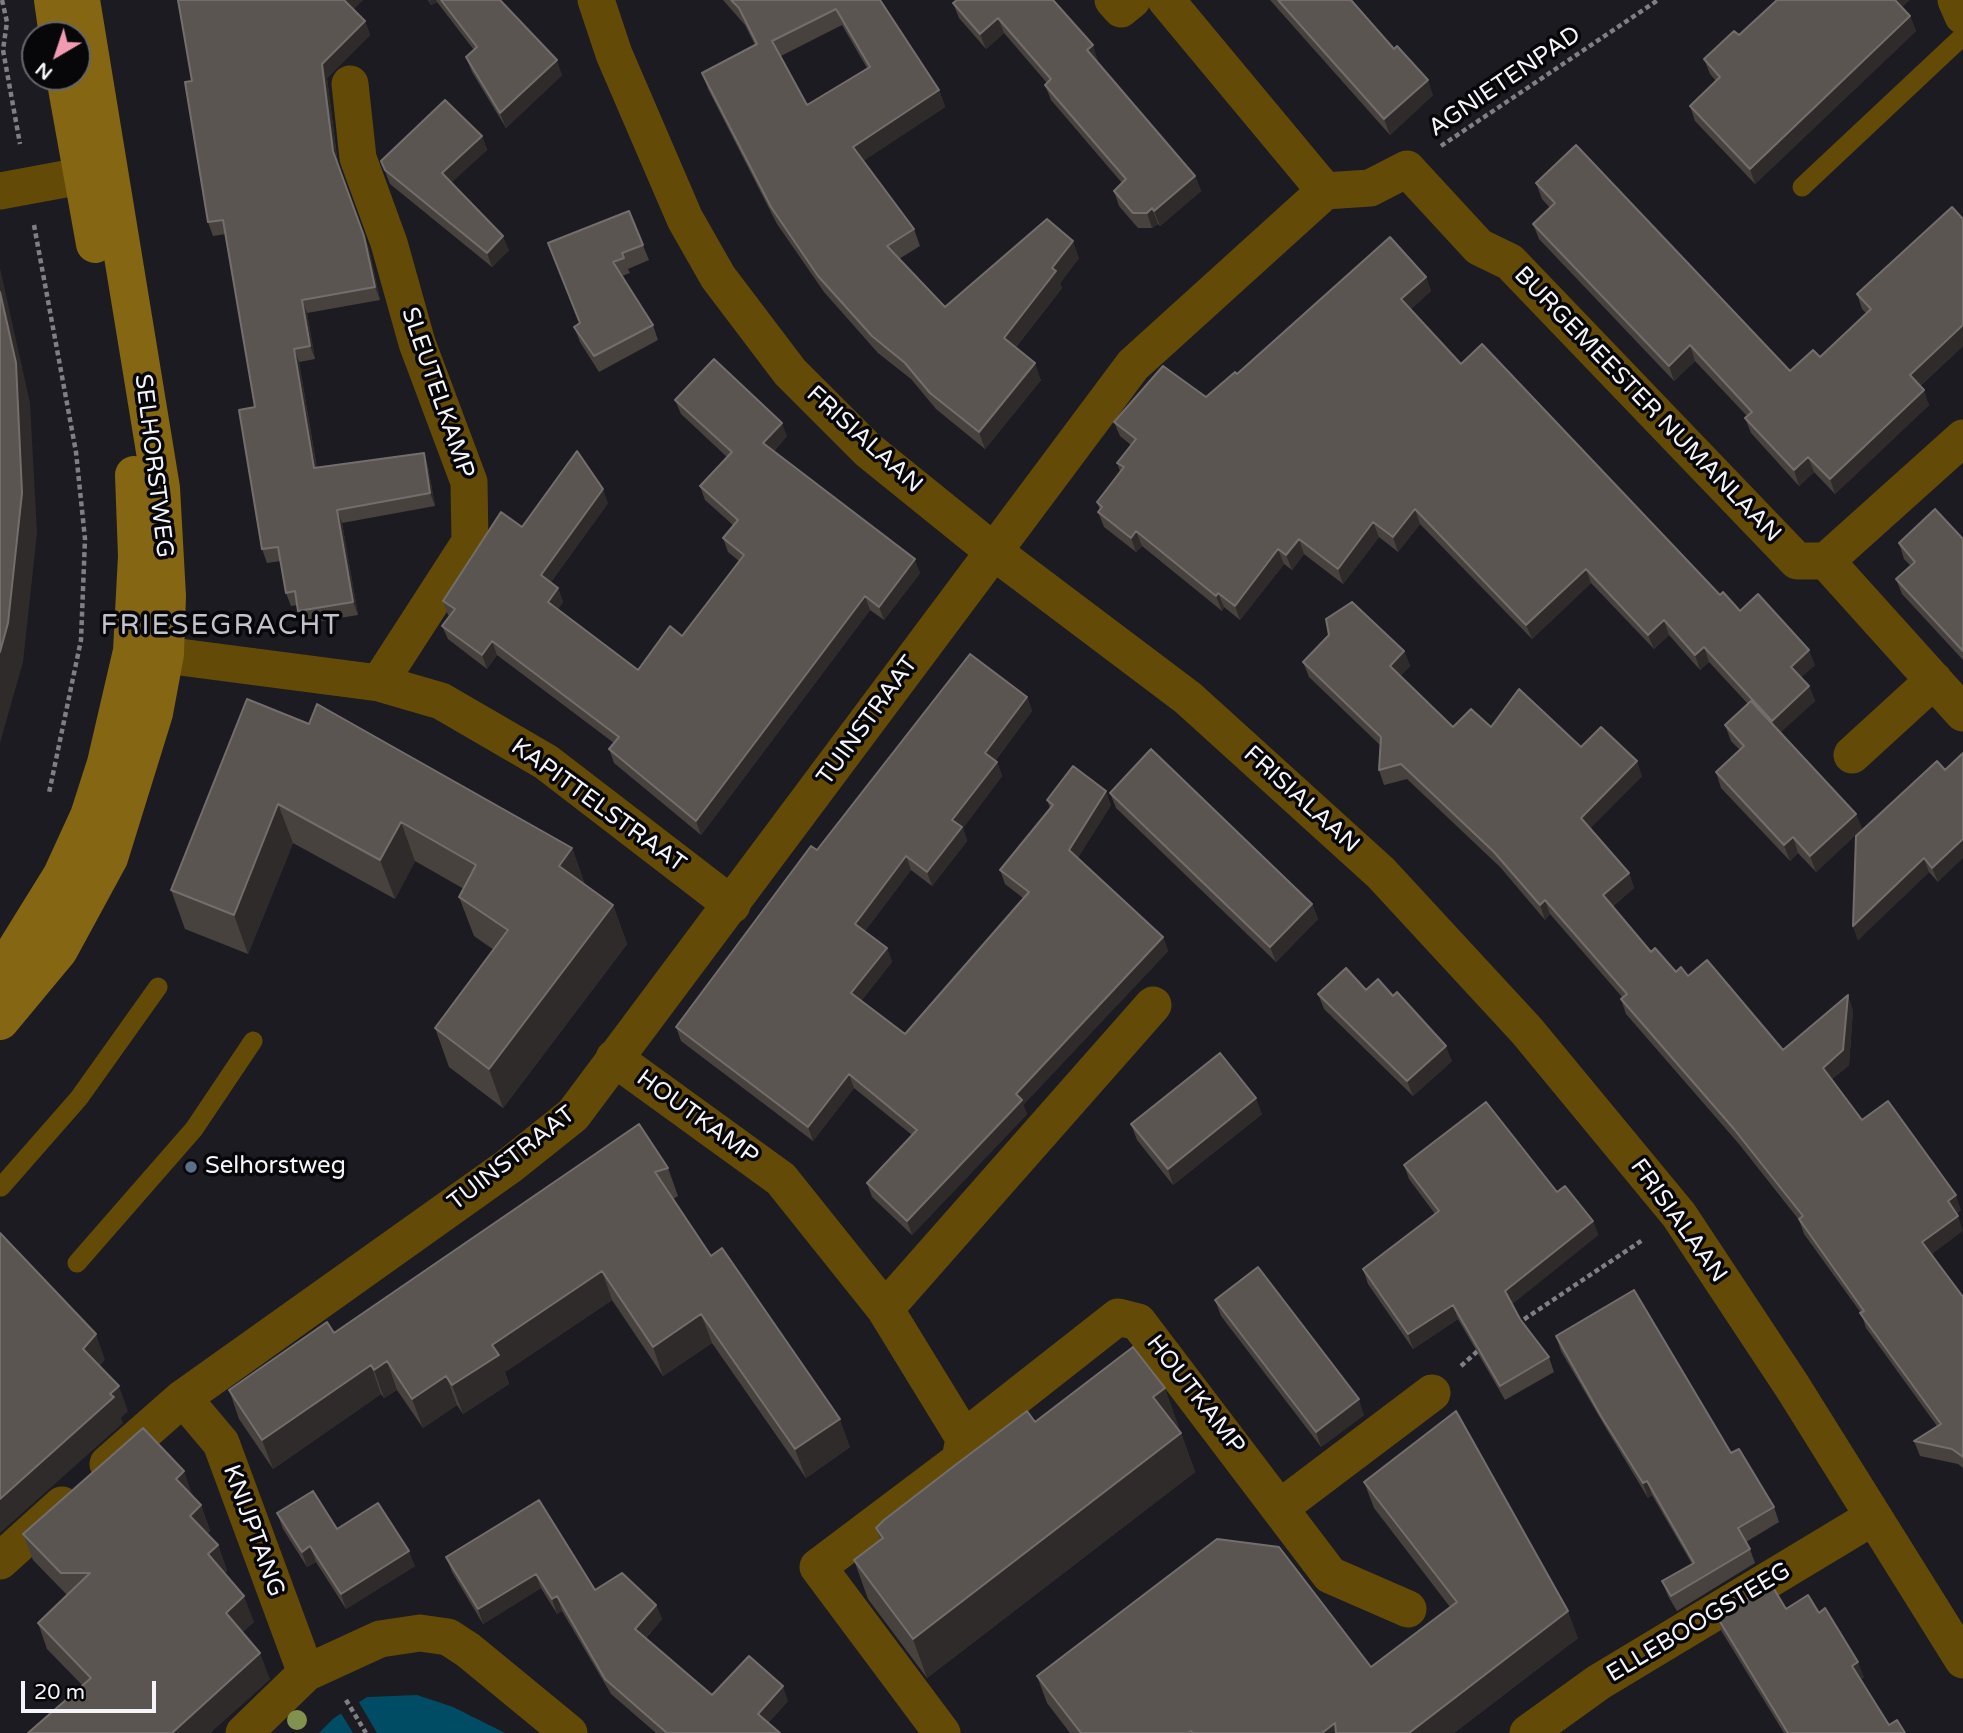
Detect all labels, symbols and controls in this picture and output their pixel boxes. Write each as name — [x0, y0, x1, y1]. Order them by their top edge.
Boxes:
street label: AGNIETENPAD — [1423, 20, 1587, 144]
north arrow — [21, 21, 91, 91]
text: N — [31, 57, 57, 84]
street label: BURGEMEESTER NUMANLAAN — [1507, 261, 1787, 549]
street label: SLEUTELKAMP — [394, 304, 480, 482]
street label: SELHORSTWEG — [127, 373, 179, 559]
street label: FRISIALAAN — [800, 380, 928, 500]
district label: FRIESEGRACHT — [102, 610, 340, 644]
street label: TUINSTRAAT — [811, 651, 925, 791]
street label: KAPITTELSTRAAT — [505, 733, 691, 879]
street label: FRISIALAAN — [1237, 740, 1365, 860]
street label: HOUTKAMP — [631, 1064, 763, 1172]
street label: TUINSTRAAT — [443, 1101, 581, 1217]
place label: Selhorstweg — [205, 1153, 346, 1181]
street label: FRISIALAAN — [1623, 1153, 1733, 1289]
marker: Selhorstweg — [183, 1159, 199, 1175]
street label: HOUTKAMP — [1140, 1330, 1250, 1460]
street label: KNIJPTANG — [216, 1461, 290, 1601]
street label: ELLEBOOGSTEEG — [1602, 1557, 1796, 1689]
scale bar — [24, 1666, 159, 1710]
text: 20 m — [34, 1680, 85, 1705]

